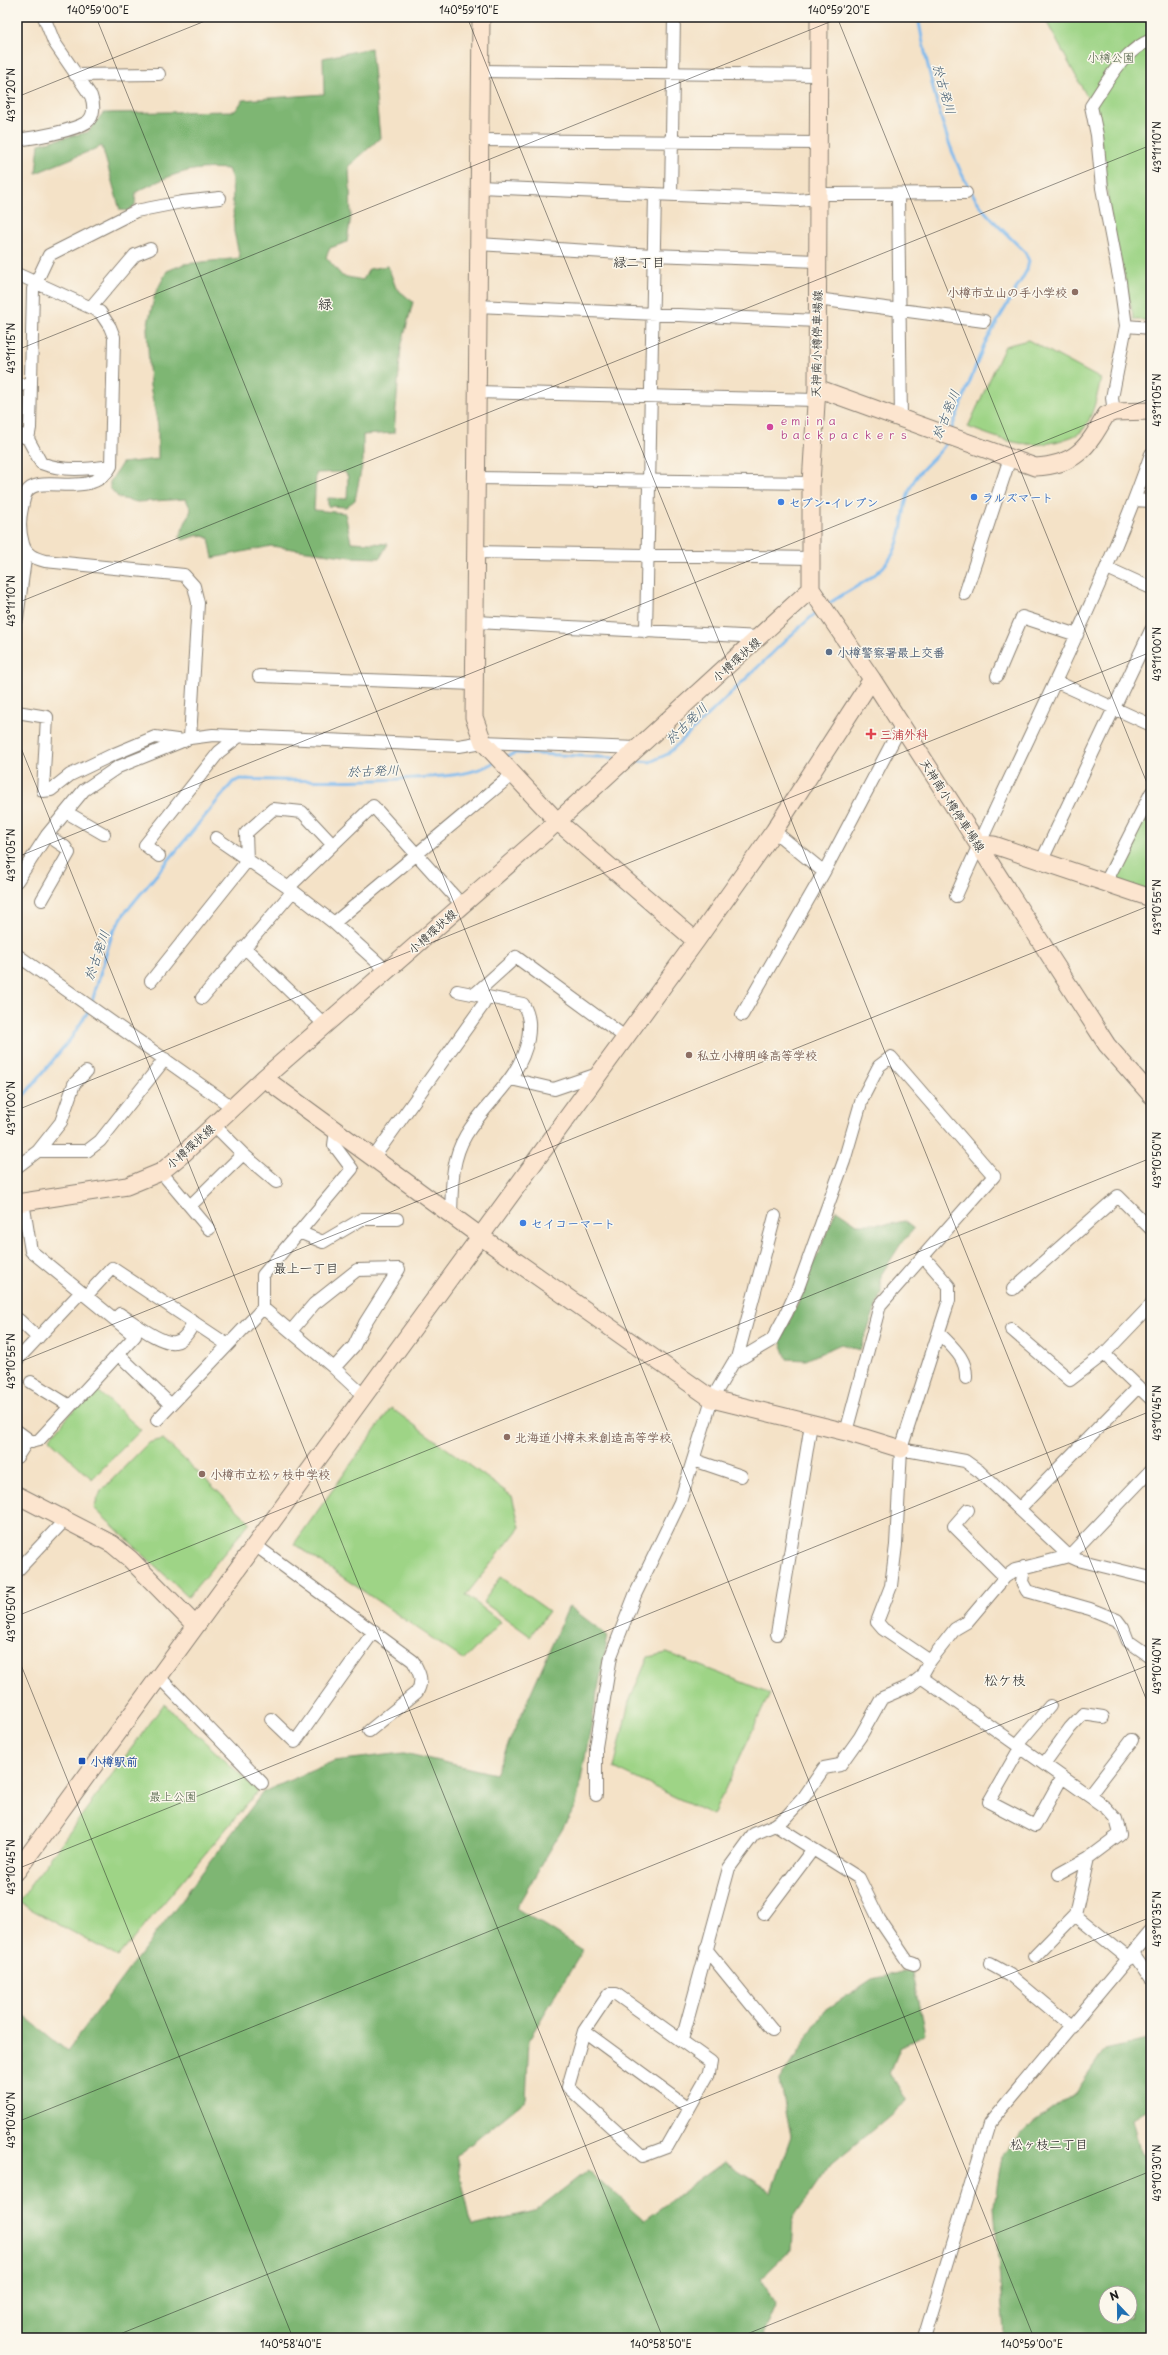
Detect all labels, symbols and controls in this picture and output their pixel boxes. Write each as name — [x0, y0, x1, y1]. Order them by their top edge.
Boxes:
text: 140°59'00"E — [67, 2, 129, 17]
text: 140°59'10"E — [439, 2, 499, 17]
text: 140°59'20"E — [808, 2, 870, 17]
park label: 小樽公園 — [1087, 48, 1135, 66]
water label: 於古発川 — [929, 61, 961, 117]
text: 43°11'20"N — [3, 68, 18, 122]
text: 43°11'10"N — [1149, 121, 1164, 173]
district label: 緑二丁目 — [613, 252, 665, 271]
place label: 小樽市立山の手小学校 — [947, 283, 1067, 301]
marker: 小樽市立山の手小学校 — [1070, 287, 1080, 297]
street label: 天神南小樽停車場線 — [806, 290, 826, 398]
district label: 緑 — [318, 293, 332, 314]
text: 43°11'15"N — [3, 322, 18, 373]
text: 43°11'05"N — [1149, 373, 1164, 427]
water label: 於古発川 — [926, 386, 964, 442]
place label: ｅｍｉｎａ ｂａｃｋｐａｃｋｅｒｓ — [778, 411, 910, 443]
marker: ｅｍｉｎａ ｂａｃｋｐａｃｋｅｒｓ — [765, 422, 775, 432]
place label: ラルズマート — [982, 488, 1054, 506]
marker: ラルズマート — [969, 492, 979, 502]
place label: セブン-イレブン — [789, 493, 879, 511]
marker: セブン-イレブン — [776, 497, 786, 507]
text: 43°11'10"N — [3, 575, 18, 627]
text: 43°11'00"N — [1149, 627, 1164, 681]
street label: 小樽環状線 — [708, 632, 764, 686]
place label: 小樽警察署最上交番 — [837, 643, 945, 661]
marker: 小樽警察署最上交番 — [824, 647, 834, 657]
water label: 於古発川 — [661, 698, 711, 748]
place label: 三浦外科 — [880, 725, 928, 743]
marker: 三浦外科 — [865, 728, 877, 740]
street label: 天神南小樽停車場線 — [916, 755, 990, 855]
water label: 於古発川 — [347, 760, 399, 780]
text: 43°11'05"N — [3, 828, 18, 882]
text: 43°10'55"N — [1149, 879, 1164, 935]
street label: 小樽環状線 — [404, 904, 460, 958]
water label: 於古発川 — [79, 927, 113, 983]
place label: 私立小樽明峰高等学校 — [697, 1046, 817, 1064]
marker: 私立小樽明峰高等学校 — [684, 1050, 694, 1060]
text: 43°11'00"N — [3, 1081, 18, 1135]
street label: 小樽環状線 — [162, 1119, 218, 1173]
text: 43°10'50"N — [1149, 1132, 1164, 1188]
place label: セイコーマート — [531, 1214, 615, 1232]
marker: セイコーマート — [518, 1218, 528, 1228]
district label: 最上一丁目 — [273, 1258, 339, 1277]
text: 43°10'55"N — [3, 1333, 18, 1389]
text: 43°10'45"N — [1149, 1385, 1164, 1441]
place label: 北海道小樽未来創造高等学校 — [515, 1428, 671, 1446]
marker: 北海道小樽未来創造高等学校 — [502, 1432, 512, 1442]
place label: 小樽市立松ヶ枝中学校 — [210, 1465, 330, 1483]
marker: 小樽市立松ヶ枝中学校 — [197, 1469, 207, 1479]
text: 43°10'50"N — [3, 1586, 18, 1642]
text: 43°10'40"N — [1149, 1637, 1164, 1694]
district label: 松ケ枝 — [984, 1669, 1026, 1690]
place label: 小樽駅前 — [90, 1752, 138, 1770]
marker: 小樽駅前 — [77, 1756, 87, 1766]
park label: 最上公園 — [149, 1787, 197, 1805]
text: 43°10'45"N — [3, 1839, 18, 1895]
text: 43°10'35"N — [1149, 1891, 1164, 1947]
text: 43°10'40"N — [3, 2091, 18, 2148]
district label: 松ヶ枝二丁目 — [1010, 2134, 1088, 2153]
text: 43°10'30"N — [1149, 2144, 1164, 2201]
north arrow — [1098, 2285, 1138, 2325]
text: N — [1107, 2286, 1122, 2305]
text: 140°58'40"E — [260, 2336, 322, 2351]
text: 140°58'50"E — [630, 2336, 692, 2351]
text: 140°59'00"E — [1001, 2336, 1063, 2351]

